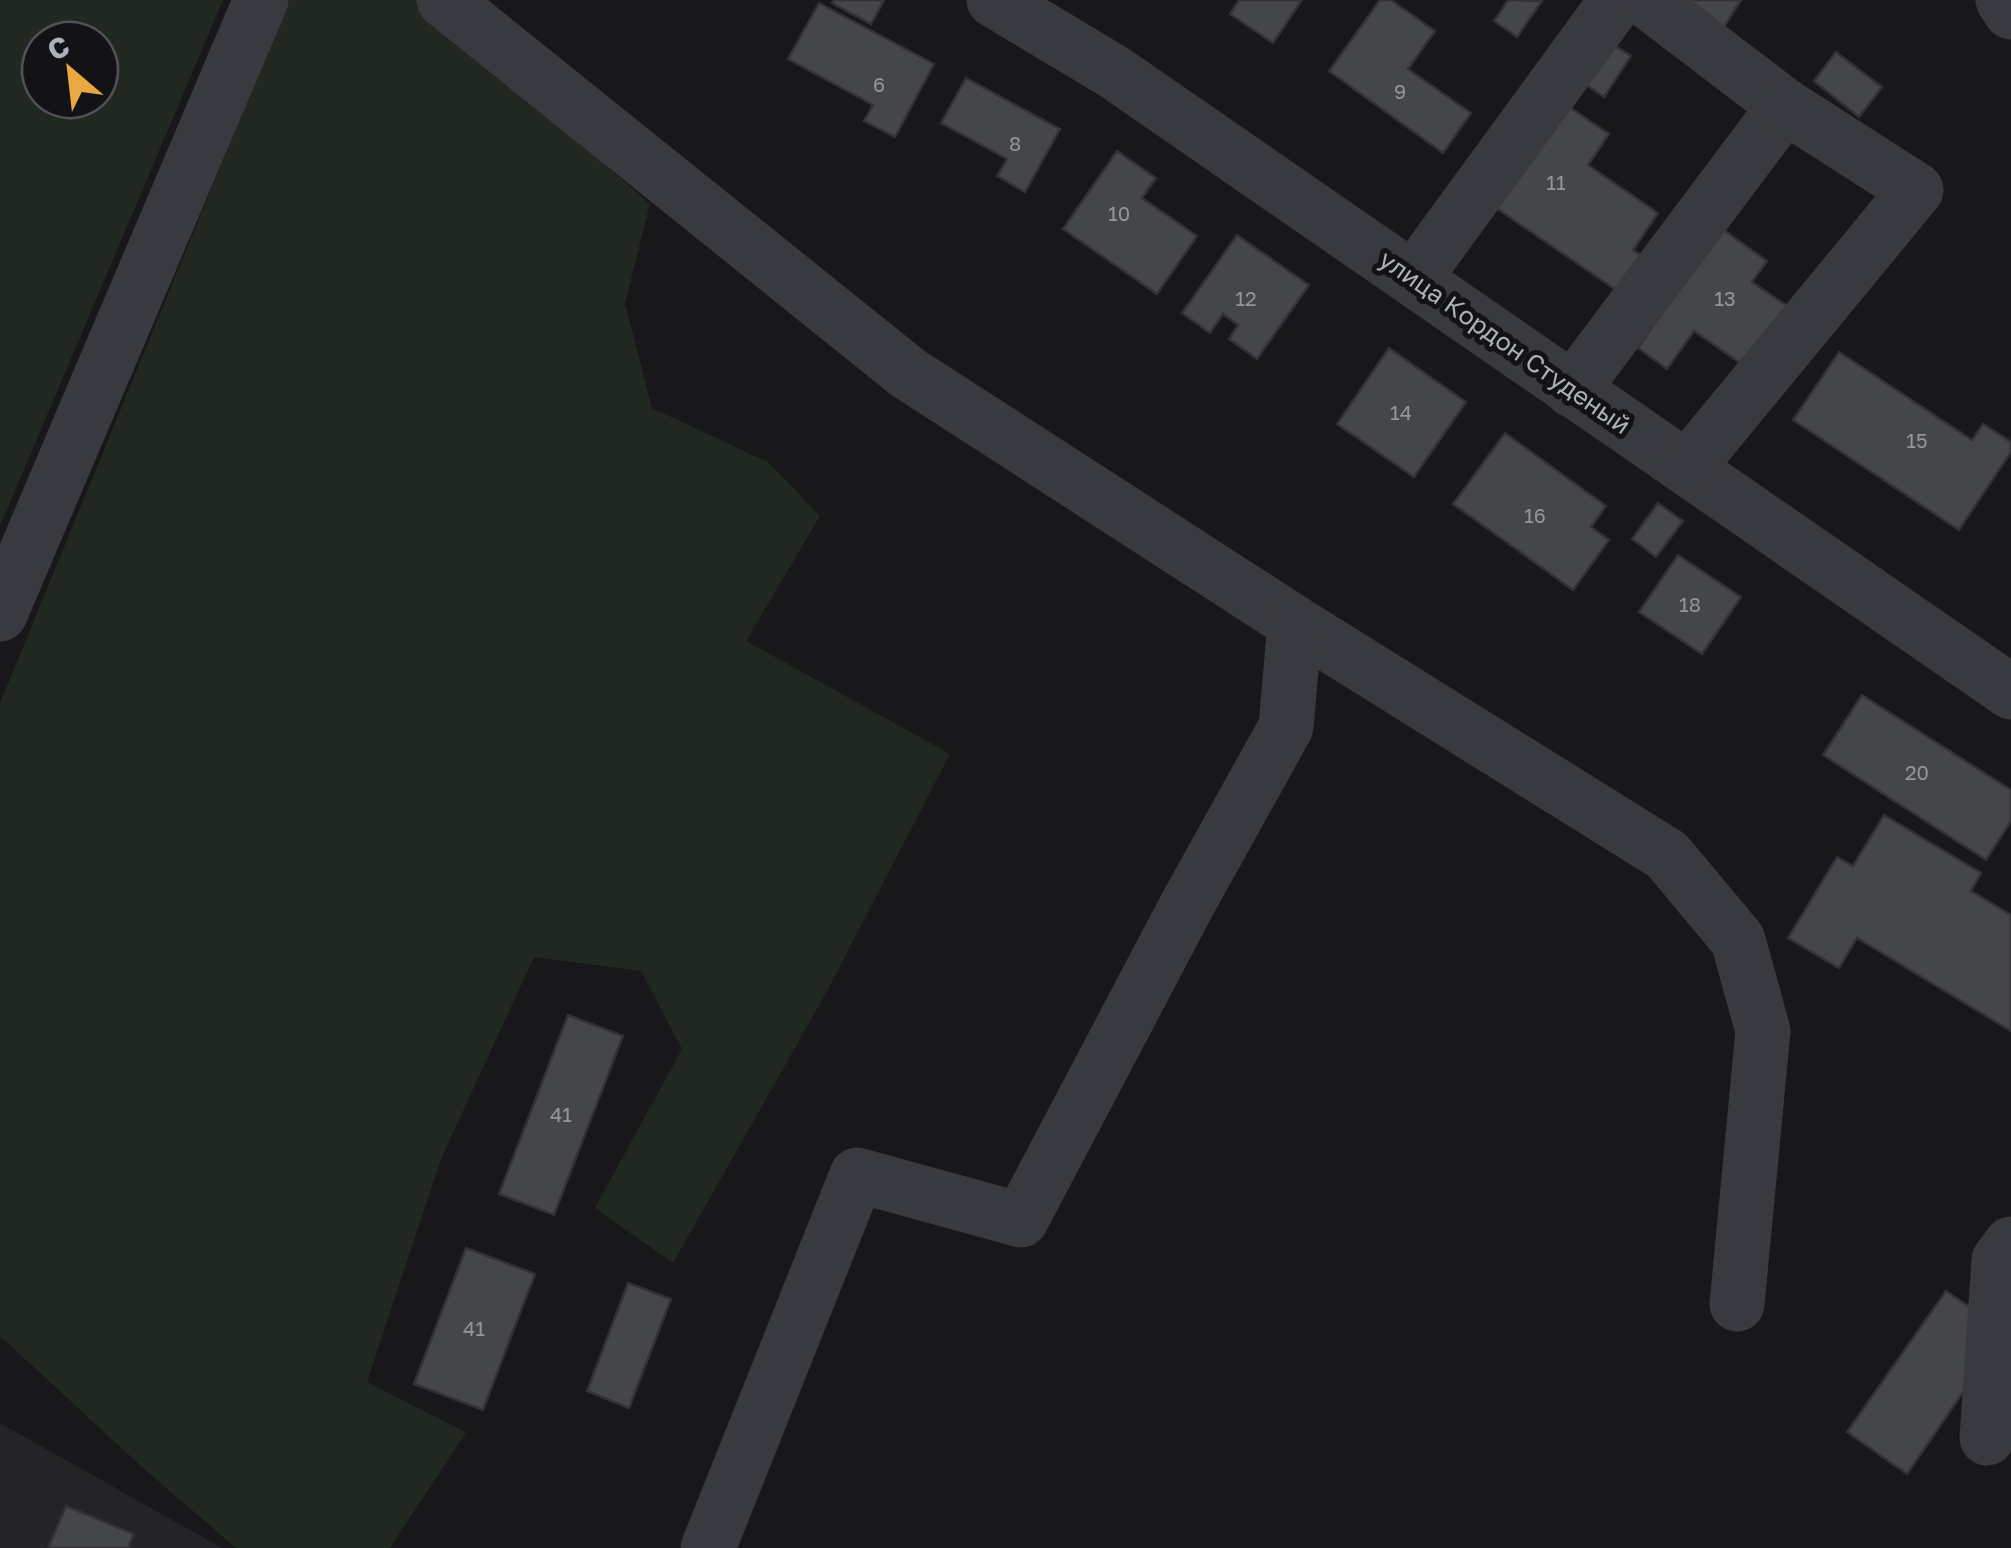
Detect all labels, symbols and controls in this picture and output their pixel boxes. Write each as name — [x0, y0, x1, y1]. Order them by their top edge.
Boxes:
north arrow — [20, 20, 120, 120]
text: С — [42, 28, 75, 67]
house number: 6 — [873, 72, 885, 96]
house number: 9 — [1394, 79, 1406, 103]
house number: 8 — [1009, 131, 1021, 155]
house number: 11 — [1546, 170, 1566, 194]
house number: 10 — [1108, 201, 1130, 225]
street label: улица Кордон Студеный — [1374, 243, 1637, 440]
house number: 12 — [1235, 286, 1257, 310]
house number: 13 — [1714, 286, 1736, 310]
house number: 14 — [1390, 400, 1412, 424]
house number: 15 — [1906, 428, 1928, 452]
house number: 16 — [1524, 503, 1546, 527]
house number: 18 — [1679, 592, 1701, 616]
house number: 20 — [1905, 760, 1929, 784]
house number: 41 — [550, 1102, 572, 1126]
house number: 41 — [463, 1316, 485, 1340]

